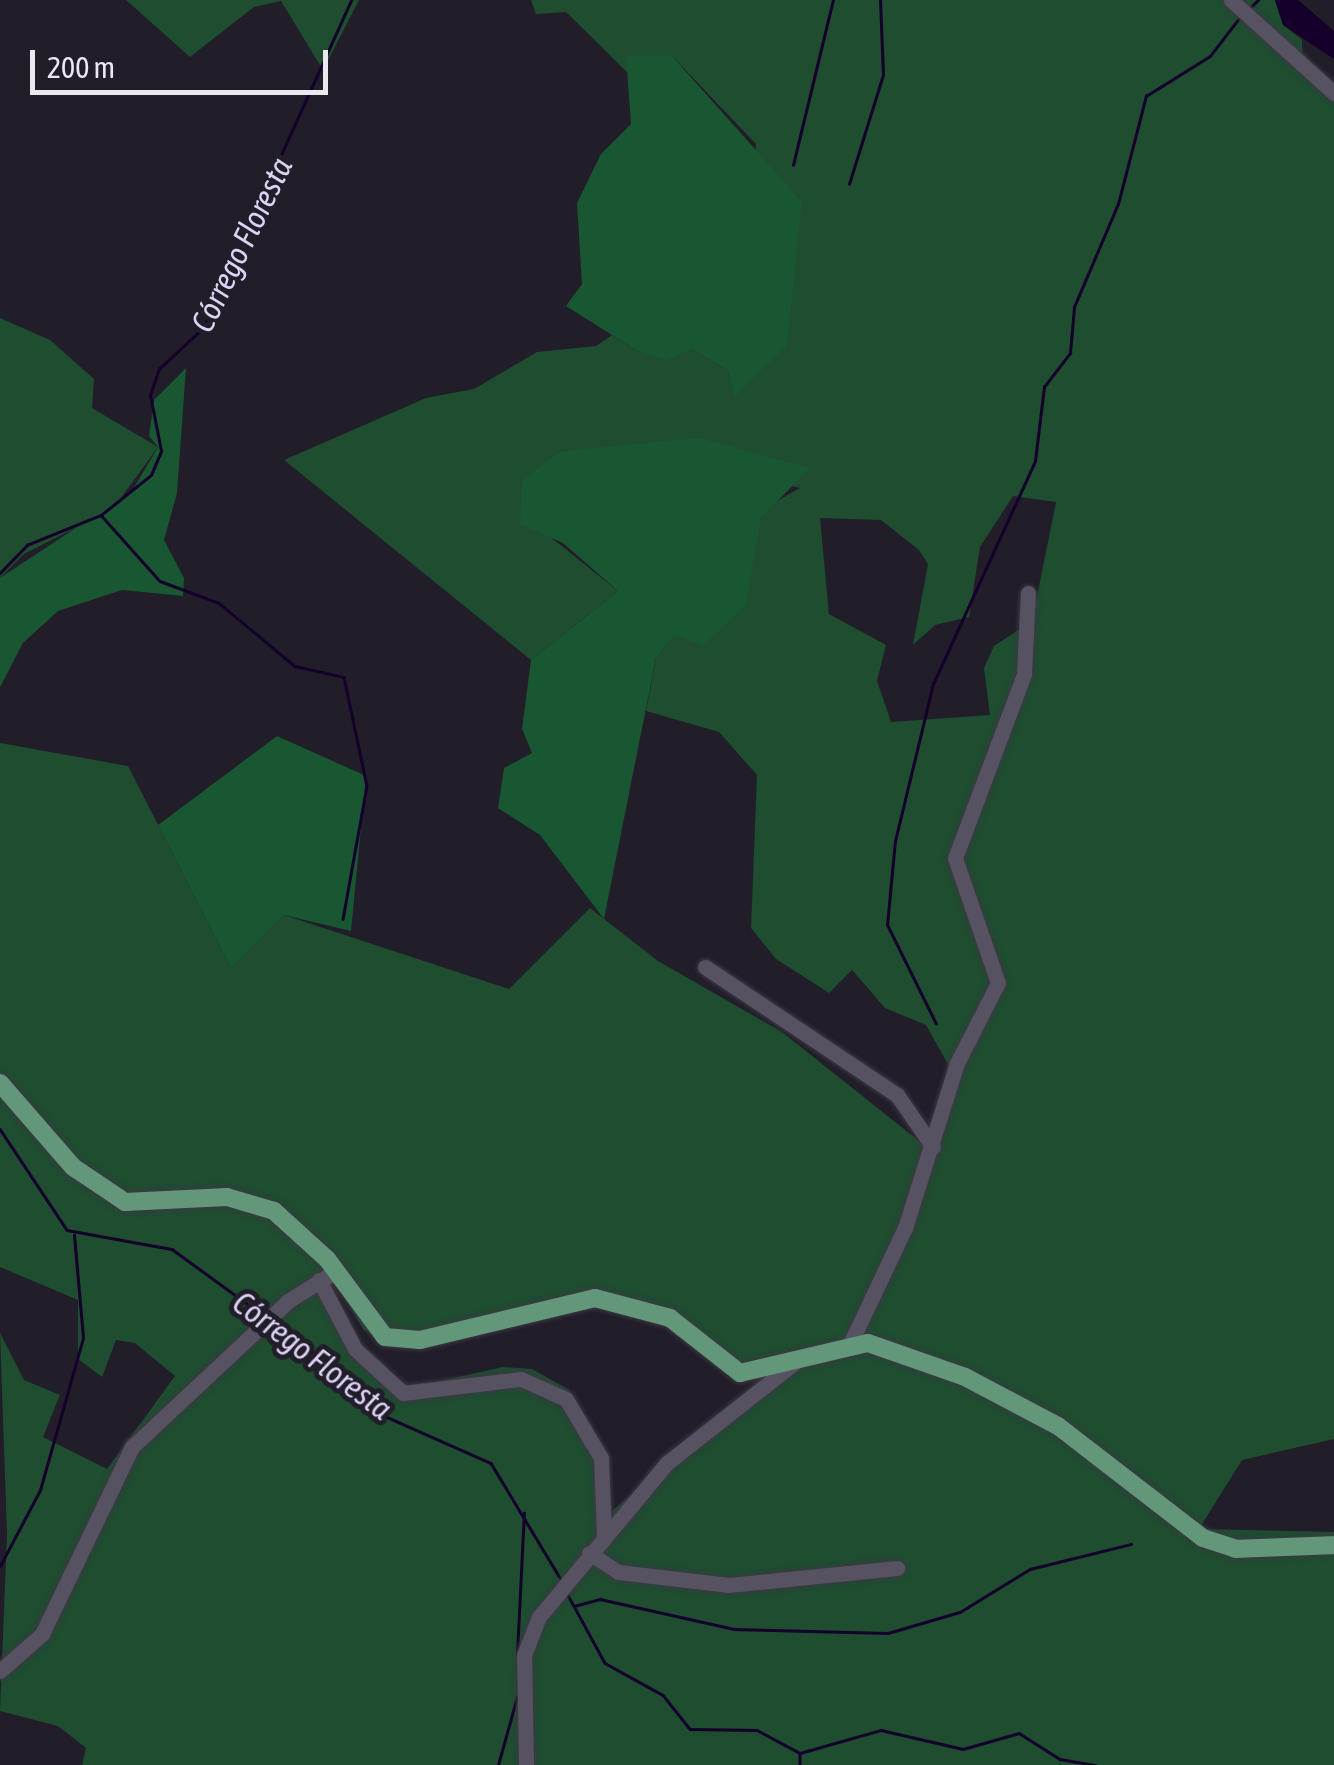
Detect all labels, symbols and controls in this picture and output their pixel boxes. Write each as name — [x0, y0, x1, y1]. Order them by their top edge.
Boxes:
scale bar — [35, 30, 332, 92]
text: 200 m — [47, 50, 115, 84]
water label: Córrego Floresta — [183, 152, 301, 338]
water label: Córrego Floresta — [225, 1284, 399, 1428]

